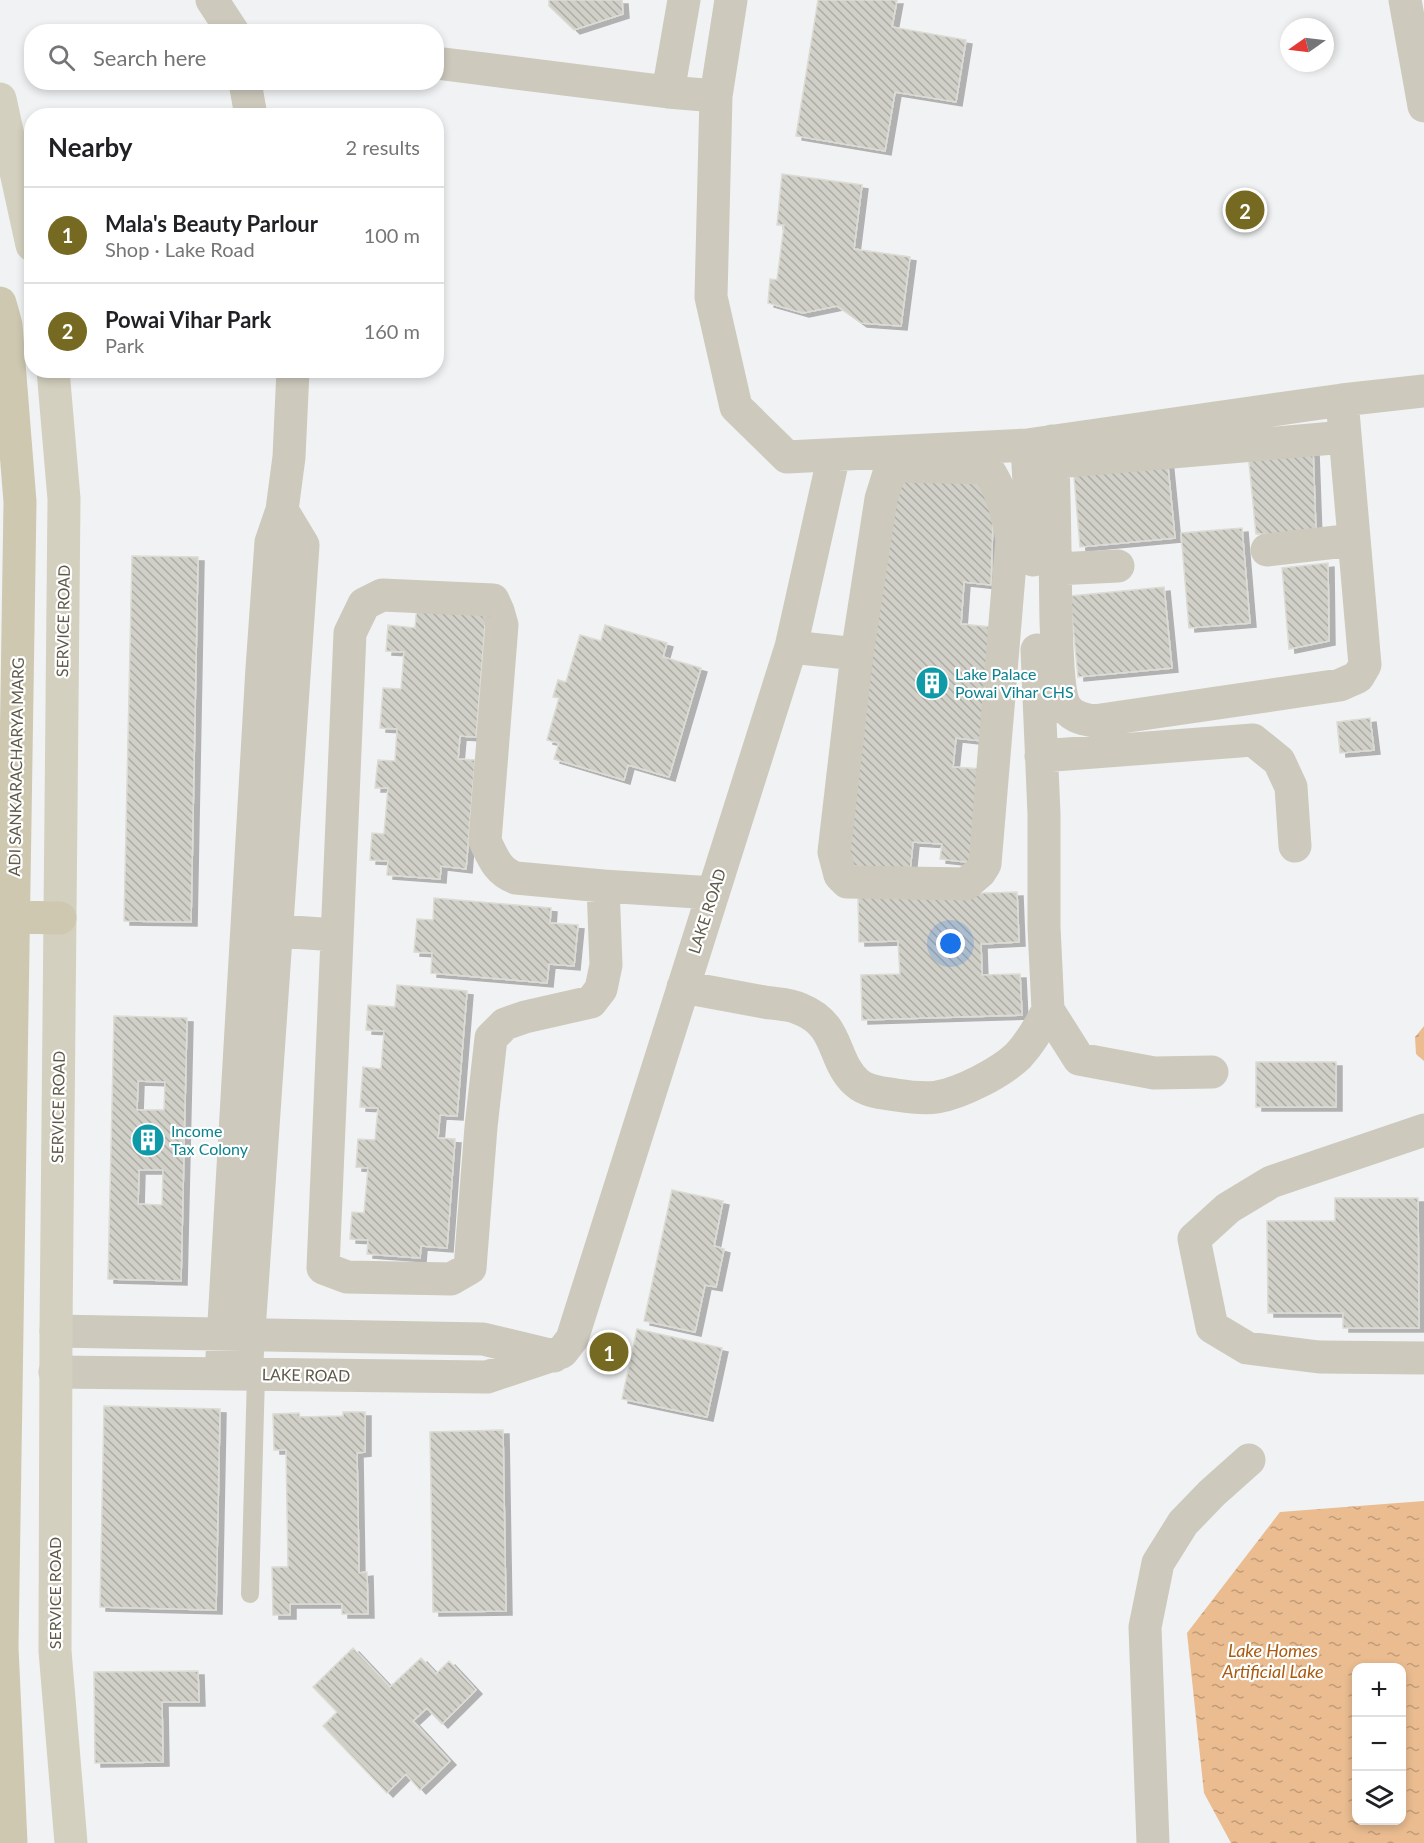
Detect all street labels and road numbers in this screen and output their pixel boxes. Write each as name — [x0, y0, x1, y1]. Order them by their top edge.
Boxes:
street label: SERVICE ROAD — [52, 565, 73, 677]
street label: ADI SANKARACHARYA MARG — [4, 657, 27, 877]
street label: LAKE ROAD — [684, 866, 729, 956]
street label: SERVICE ROAD — [47, 1051, 68, 1163]
street label: LAKE ROAD — [262, 1364, 350, 1385]
street label: SERVICE ROAD — [45, 1537, 64, 1649]

